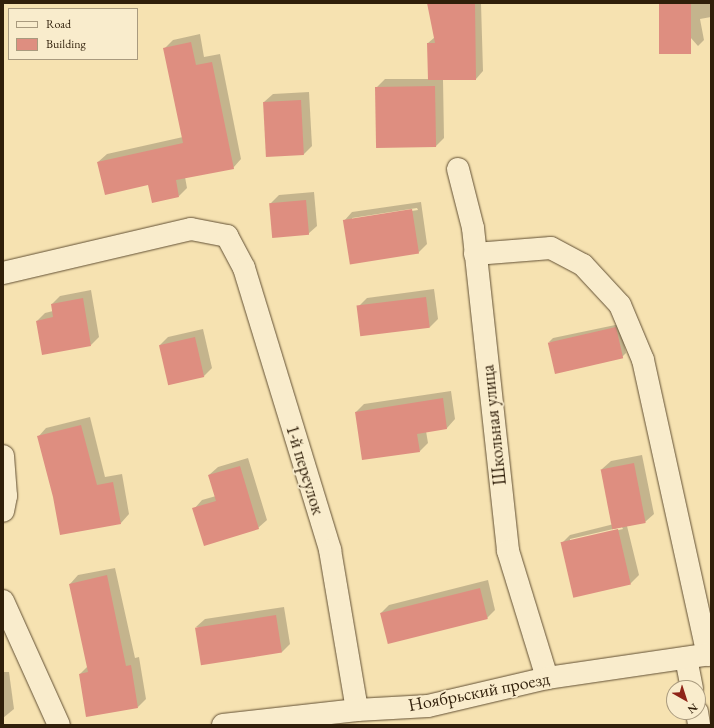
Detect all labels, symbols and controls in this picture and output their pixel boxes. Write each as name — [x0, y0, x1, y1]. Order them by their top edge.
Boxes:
legend — [8, 8, 138, 60]
text: Road — [46, 16, 71, 32]
text: Building — [46, 36, 86, 52]
street label: Школьная улица — [477, 364, 511, 486]
street label: 1-й переулок — [281, 423, 329, 517]
street label: Ноябрьский проезд — [406, 668, 552, 716]
north arrow — [666, 680, 706, 720]
text: N — [685, 700, 701, 717]

